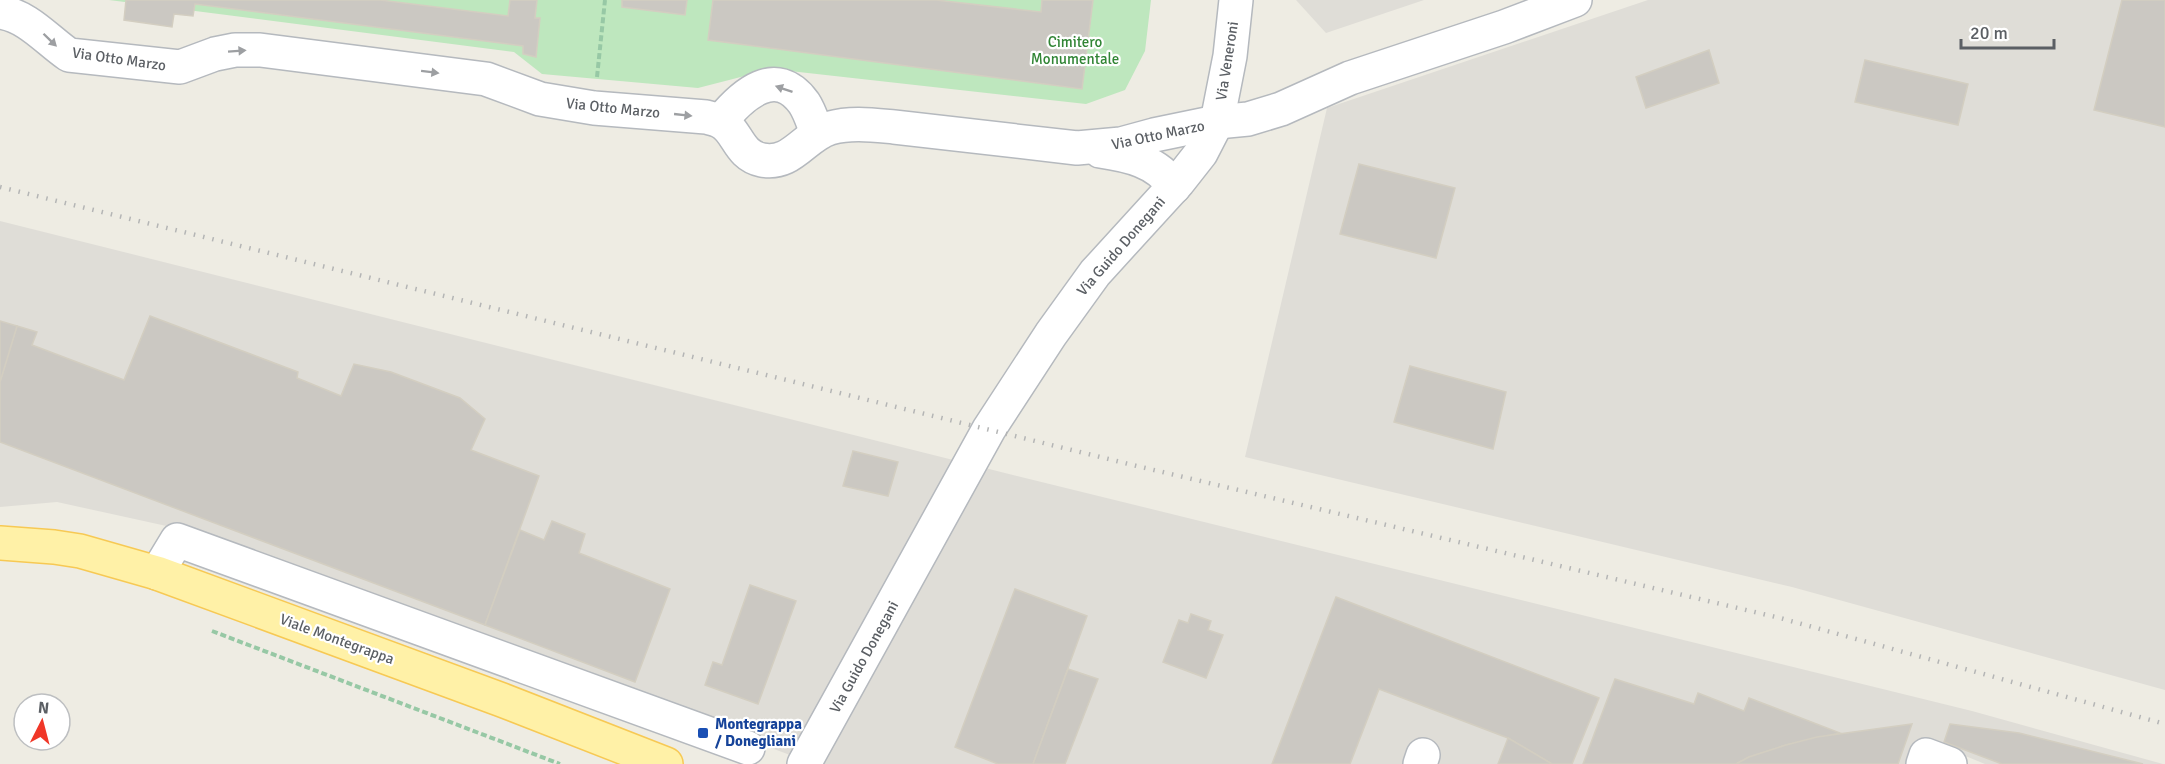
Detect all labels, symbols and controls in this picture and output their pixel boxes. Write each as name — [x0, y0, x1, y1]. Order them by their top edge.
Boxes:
scale bar — [1961, 12, 2054, 50]
street label: Via Veneroni — [1212, 20, 1242, 102]
text: 20 m — [1970, 22, 2008, 44]
one-way arrow — [43, 33, 58, 47]
park label: Cimitero Monumentale — [1031, 33, 1119, 68]
street label: Via Otto Marzo — [71, 44, 167, 75]
one-way arrow — [227, 46, 246, 56]
one-way arrow — [421, 67, 440, 76]
one-way arrow — [774, 84, 792, 94]
street label: Via Otto Marzo — [565, 94, 661, 122]
one-way arrow — [673, 110, 692, 120]
street label: Via Otto Marzo — [1110, 116, 1206, 154]
street label: Via Guido Donegani — [1073, 193, 1169, 299]
street label: Via Guido Donegani — [826, 598, 902, 716]
street label: Viale Montegrappa — [277, 610, 397, 668]
north arrow — [12, 692, 72, 752]
text: N — [37, 698, 50, 719]
place label: Montegrappa / Donegliani — [715, 715, 802, 750]
marker: Montegrappa / Donegliani — [696, 726, 710, 740]

